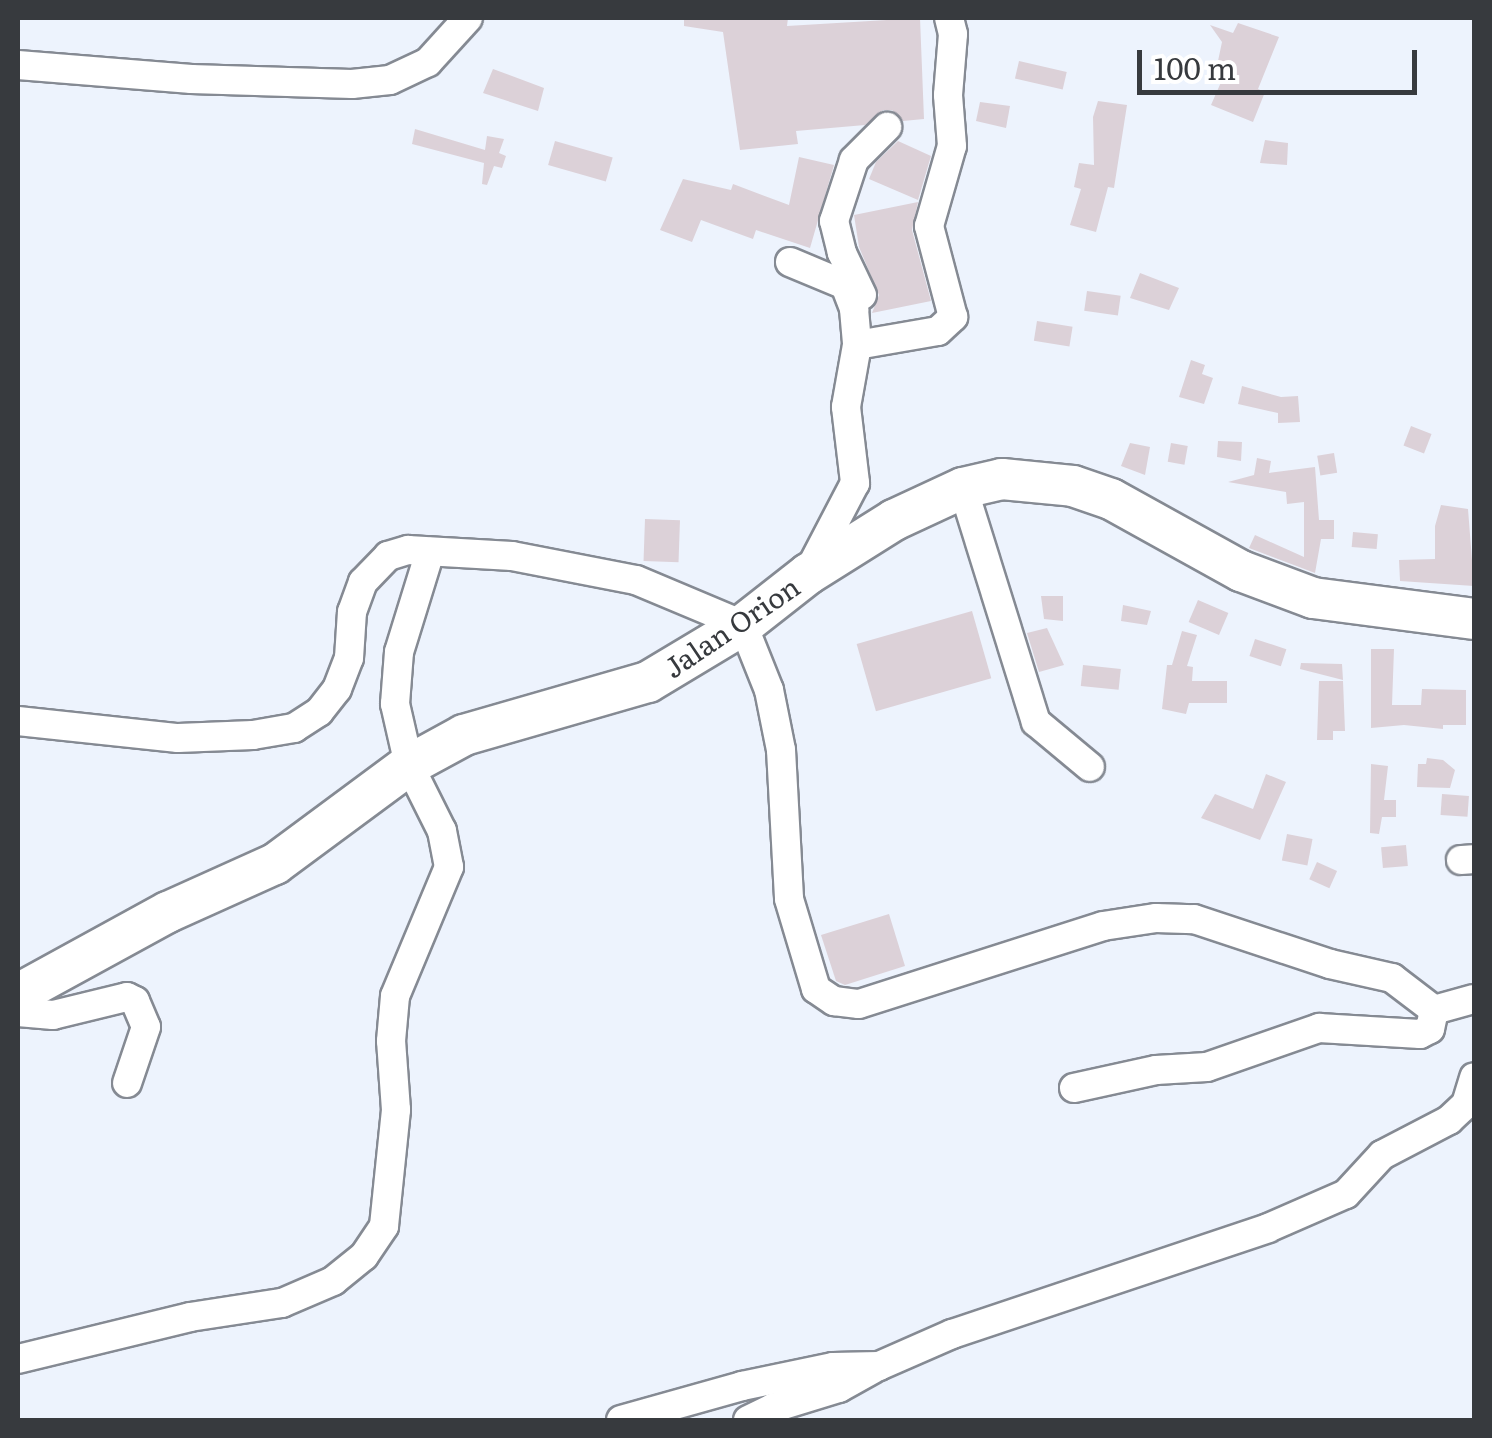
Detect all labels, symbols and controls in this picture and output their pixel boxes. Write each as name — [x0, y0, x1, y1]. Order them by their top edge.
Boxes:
scale bar — [1142, 30, 1422, 92]
text: 100 m — [1154, 45, 1236, 89]
street label: Jalan Orion — [657, 568, 805, 684]

